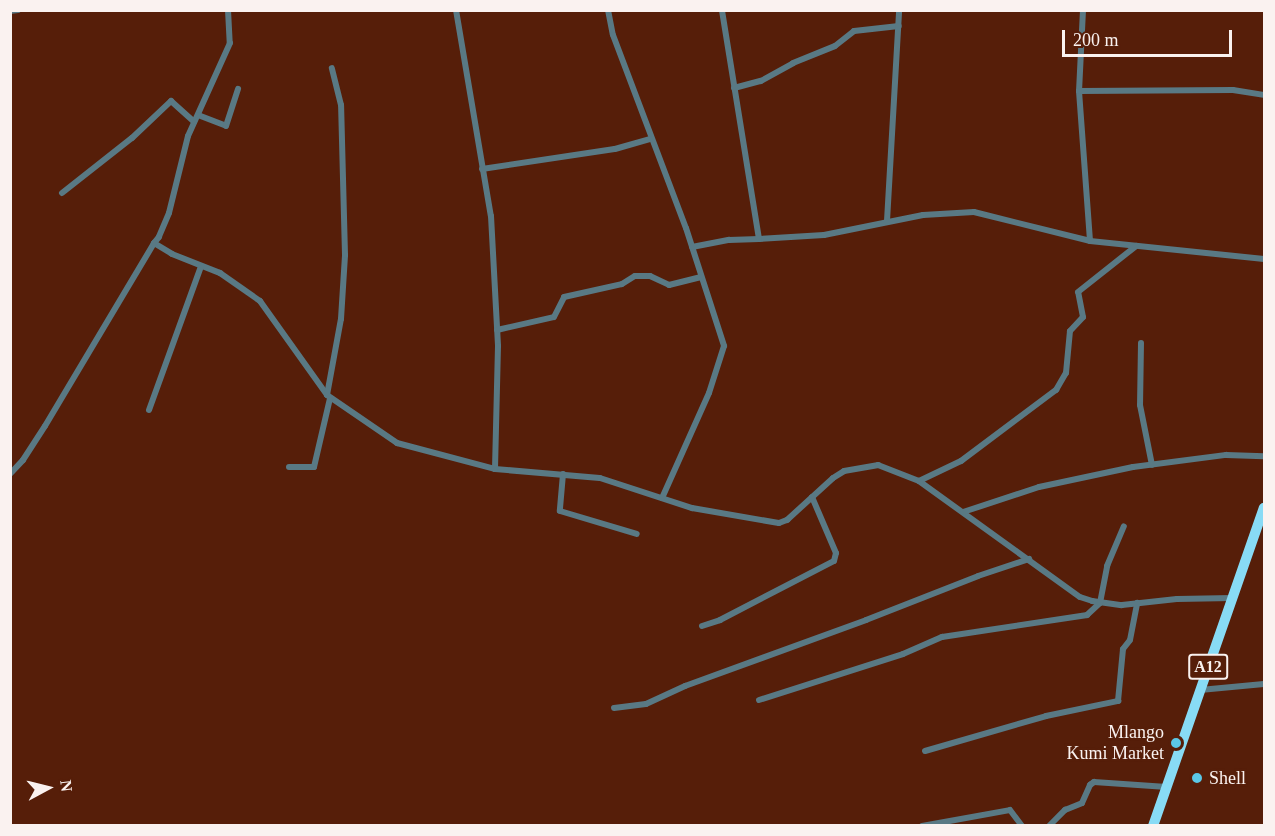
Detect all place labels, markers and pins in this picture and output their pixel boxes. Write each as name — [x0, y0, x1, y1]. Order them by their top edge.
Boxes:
place label: Mlango Kumi Market — [1067, 722, 1164, 764]
marker: Mlango Kumi Market — [1169, 736, 1183, 750]
place label: Shell — [1209, 767, 1246, 789]
marker: Shell — [1190, 771, 1204, 785]

